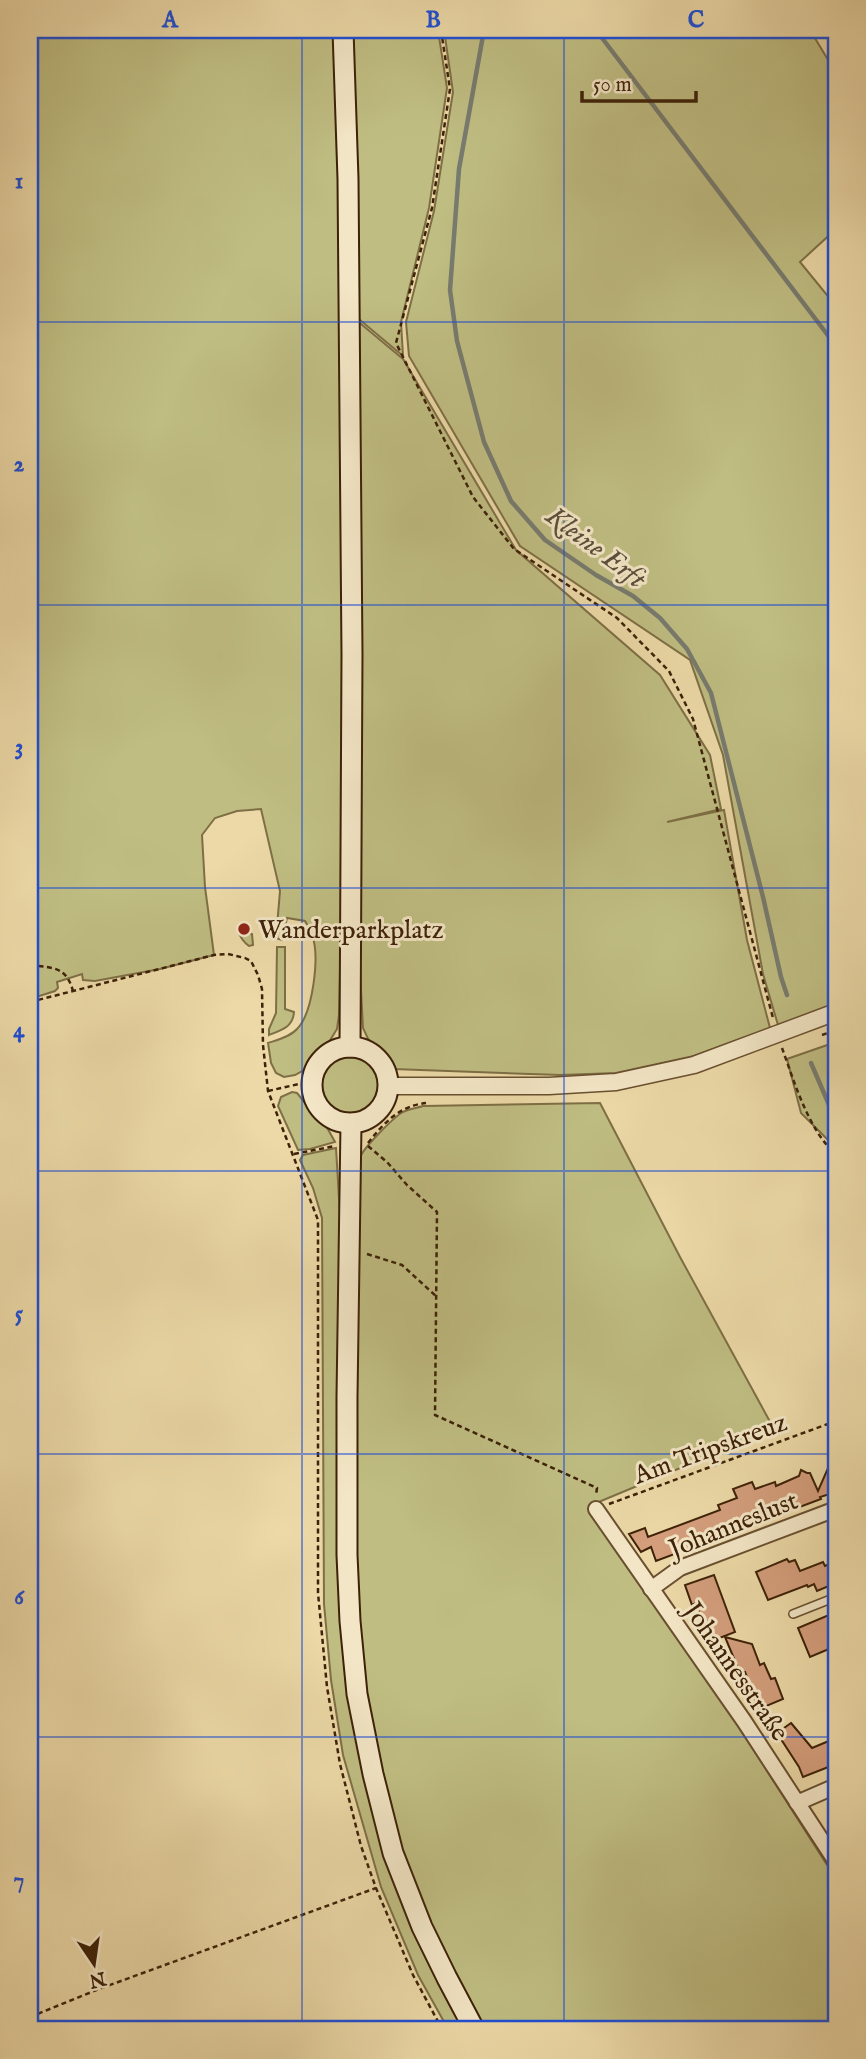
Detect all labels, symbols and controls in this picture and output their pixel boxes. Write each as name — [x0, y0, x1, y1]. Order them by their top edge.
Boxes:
text: A — [161, 6, 179, 35]
text: B — [425, 6, 441, 35]
text: C — [688, 6, 705, 35]
scale bar — [582, 60, 696, 104]
text: 50 m — [593, 72, 632, 99]
text: 1 — [15, 167, 23, 196]
text: 2 — [14, 450, 25, 479]
water label: Kleine Erft — [538, 498, 653, 598]
text: 3 — [15, 733, 23, 762]
place label: Wanderparkplatz — [258, 914, 444, 947]
marker: Wanderparkplatz — [236, 921, 252, 937]
text: 4 — [13, 1016, 25, 1045]
text: 5 — [15, 1300, 24, 1329]
street label: Am Tripskreuz — [628, 1406, 792, 1493]
street label: Johanneslust — [661, 1485, 803, 1567]
text: 6 — [14, 1583, 25, 1612]
street label: Johannesstraße — [674, 1594, 796, 1748]
text: 7 — [14, 1866, 24, 1895]
north arrow — [60, 1930, 130, 2000]
text: N — [86, 1965, 109, 1992]

